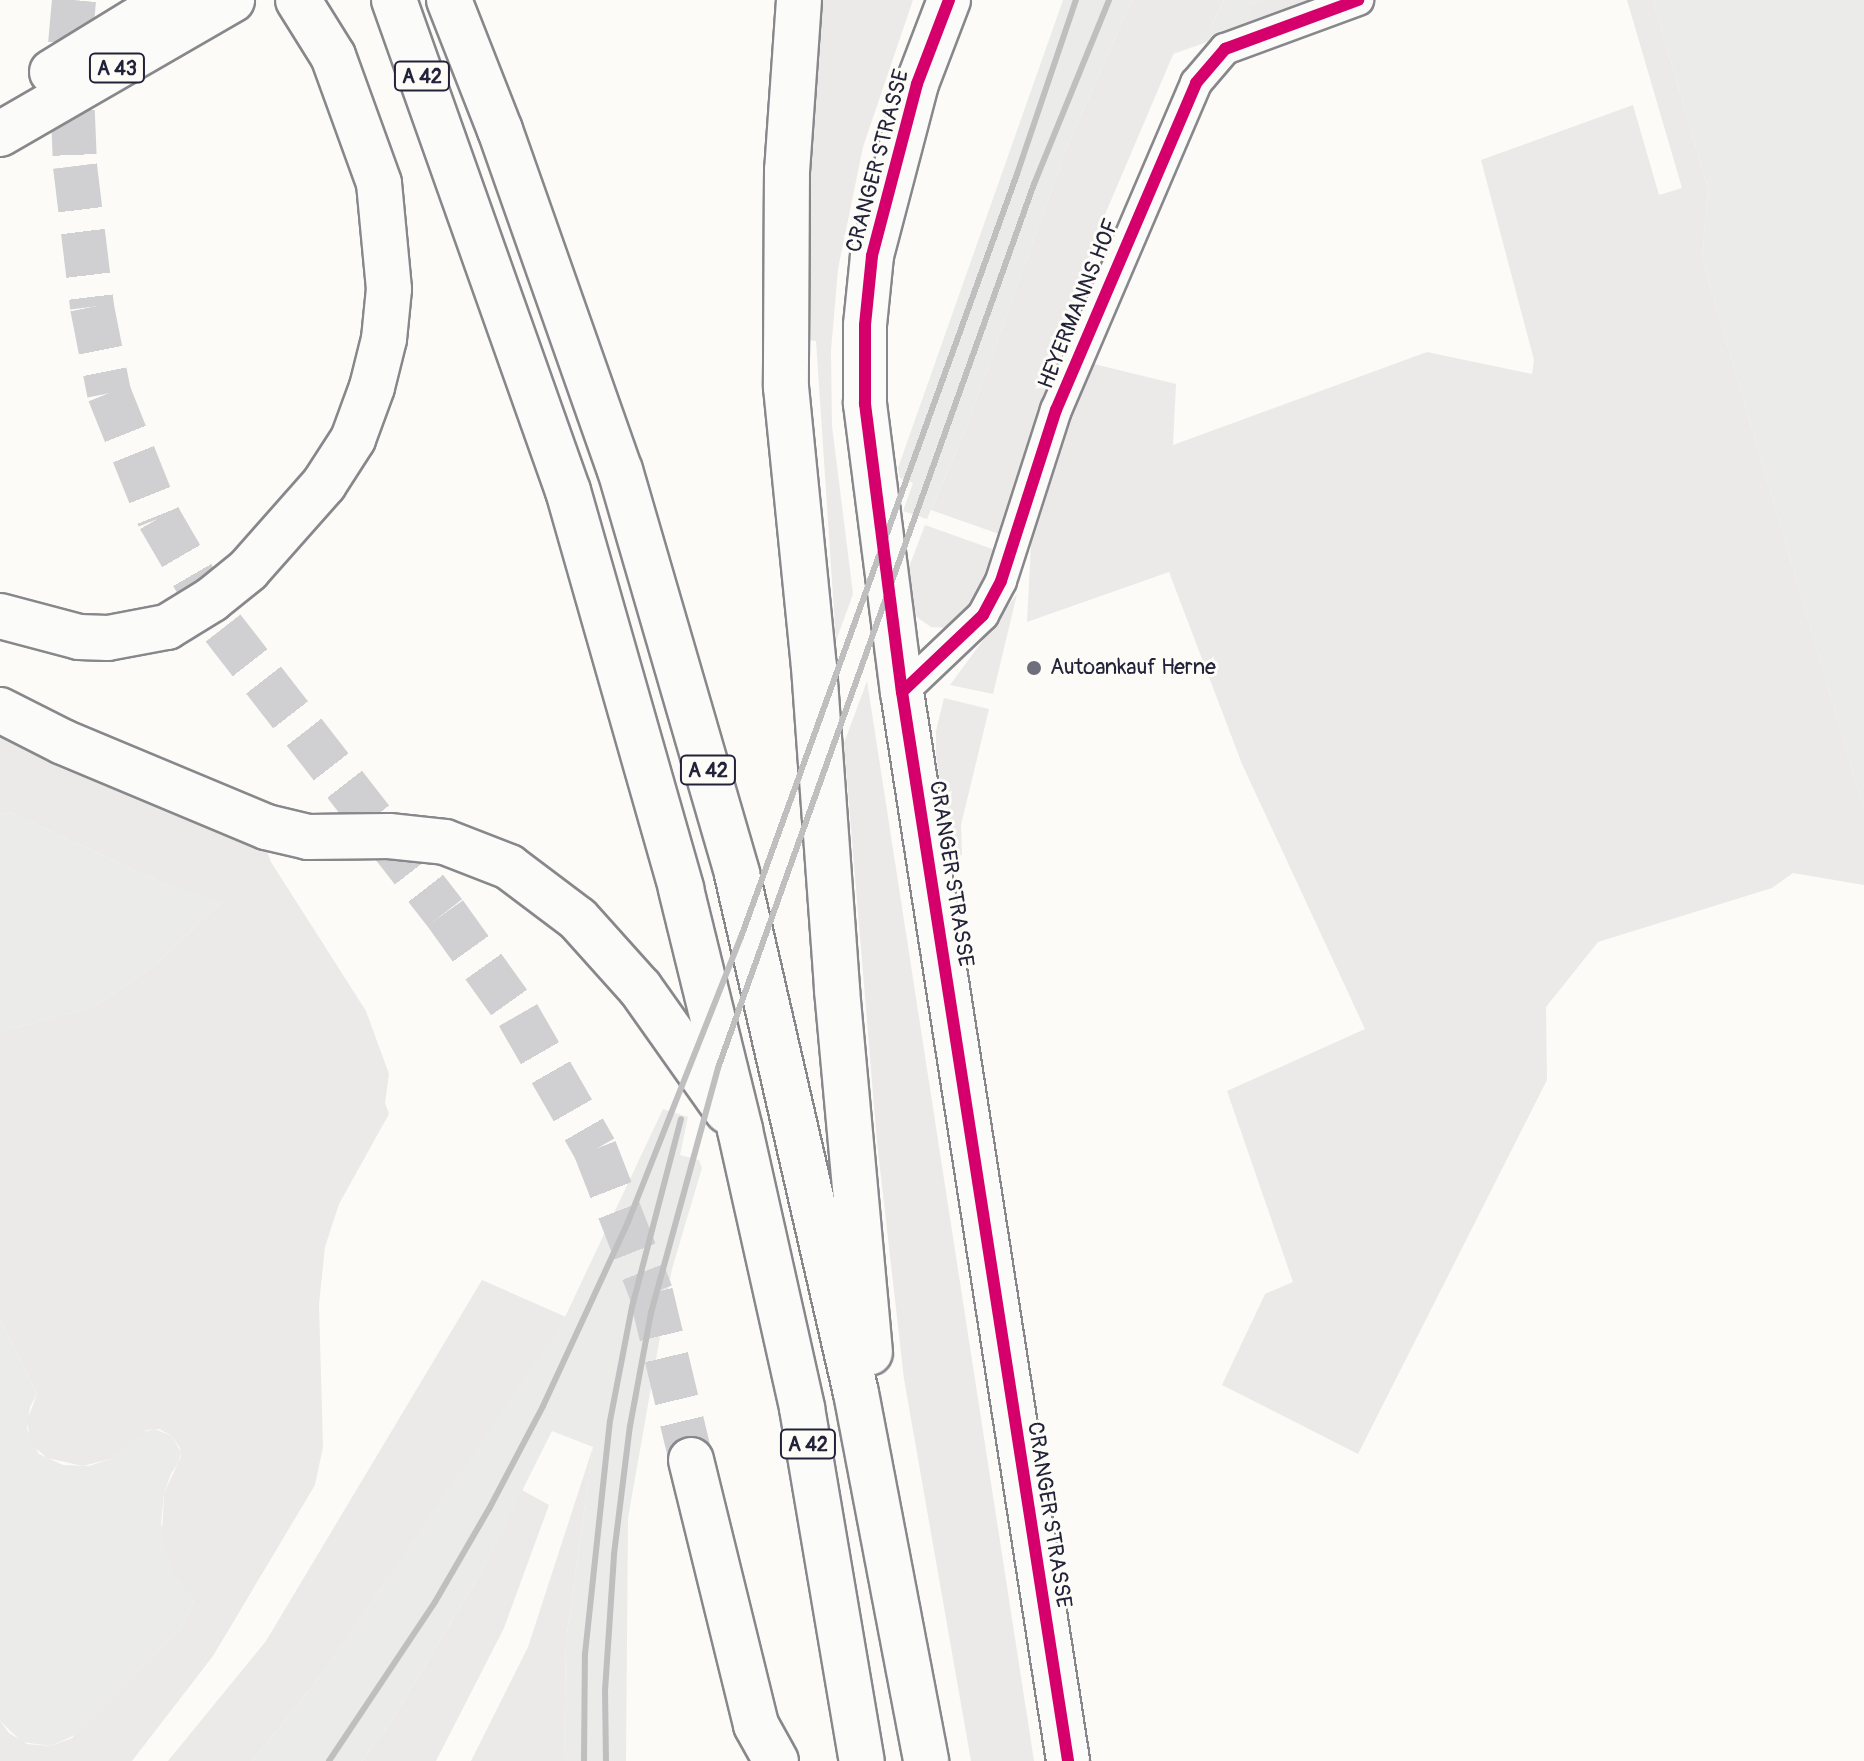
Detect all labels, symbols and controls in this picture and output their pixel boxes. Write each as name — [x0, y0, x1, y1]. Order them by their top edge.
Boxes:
road number: A 43 — [87, 52, 147, 84]
road number: A 42 — [392, 60, 452, 92]
street label: CRANGER STRASSE — [841, 67, 915, 255]
street label: HEYERMANNS HOF — [1033, 215, 1125, 393]
place label: Autoankauf Herne — [1050, 655, 1216, 681]
marker: Autoankauf Herne — [1025, 659, 1043, 677]
road number: A 42 — [678, 754, 738, 786]
street label: CRANGER STRASSE — [923, 779, 979, 969]
street label: CRANGER STRASSE — [1021, 1420, 1077, 1610]
road number: A 42 — [778, 1428, 838, 1460]

